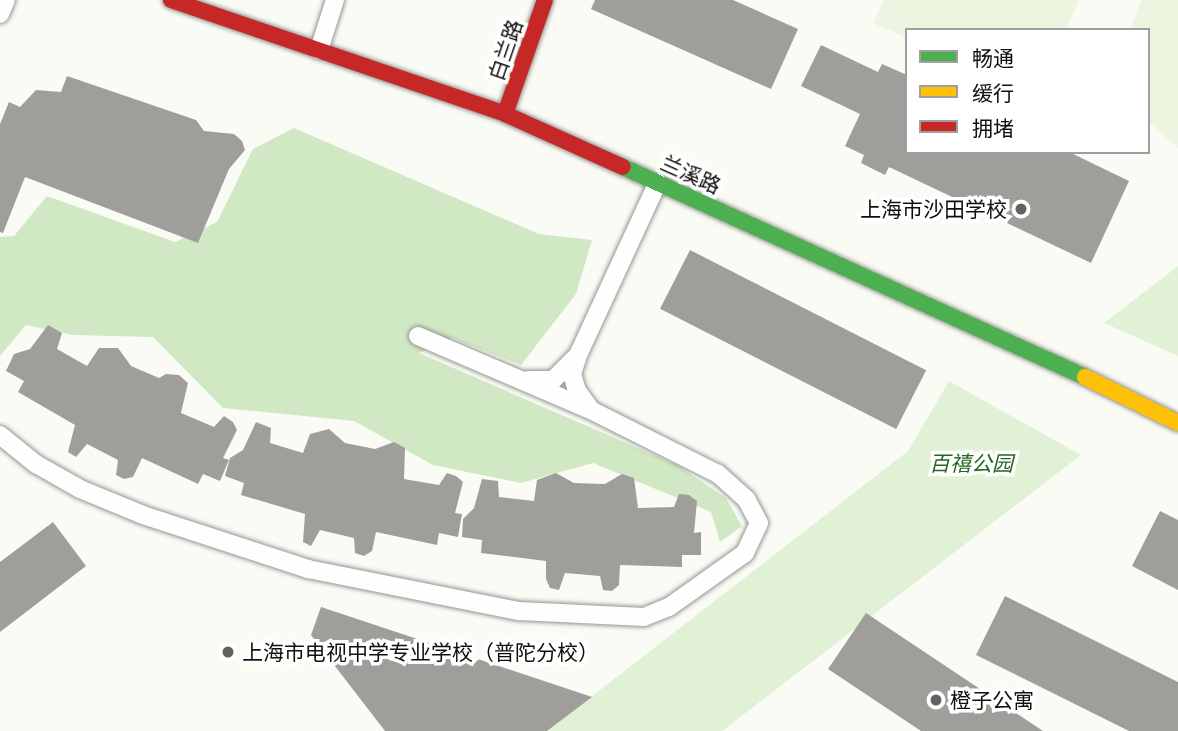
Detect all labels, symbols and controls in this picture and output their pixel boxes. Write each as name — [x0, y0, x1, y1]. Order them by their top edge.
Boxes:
street label: 白兰路 — [483, 16, 527, 84]
legend — [905, 28, 1150, 154]
text: 畅通 — [972, 44, 1014, 72]
text: 缓行 — [972, 79, 1014, 107]
text: 拥堵 — [972, 114, 1014, 142]
street label: 兰溪路 — [657, 150, 725, 198]
place label: 上海市沙田学校 — [860, 196, 1007, 222]
marker: 上海市沙田学校 — [1013, 201, 1029, 217]
park label: 百禧公园 — [929, 450, 1013, 476]
place label: 上海市电视中学专业学校（普陀分校） — [242, 639, 599, 665]
marker: 上海市电视中学专业学校（普陀分校） — [220, 644, 236, 660]
place label: 橙子公寓 — [950, 687, 1034, 713]
marker: 橙子公寓 — [928, 692, 944, 708]

